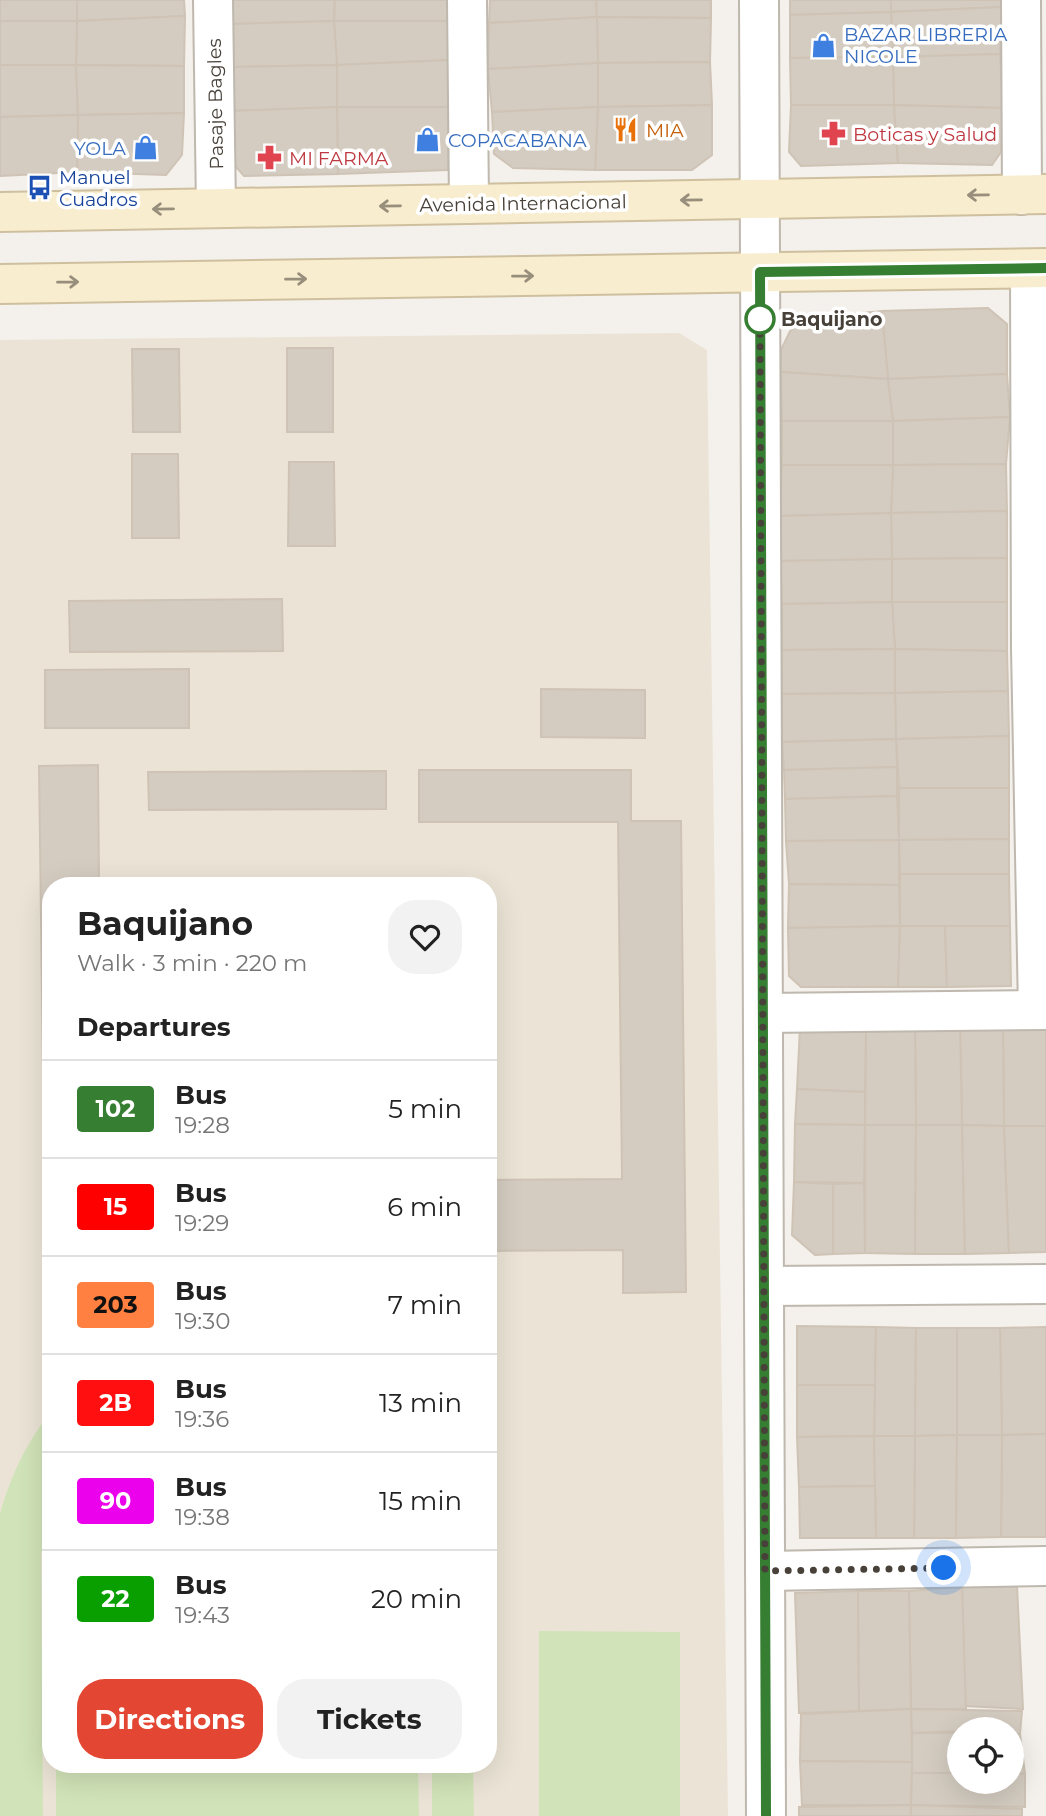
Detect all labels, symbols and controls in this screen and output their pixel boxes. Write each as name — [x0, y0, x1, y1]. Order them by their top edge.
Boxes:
place label: BAZAR LIBRERIA NICOLE — [844, 23, 1008, 68]
shop icon: BAZAR LIBRERIA NICOLE — [810, 31, 838, 59]
street label: Pasaje Bagles — [203, 38, 228, 170]
restaurant icon: MIA — [612, 116, 640, 144]
place label: MIA — [646, 119, 684, 142]
pharmacy icon: Boticas y Salud — [819, 120, 847, 148]
place label: Boticas y Salud — [853, 123, 997, 146]
shop icon: COPACABANA — [414, 126, 442, 154]
place label: COPACABANA — [448, 129, 587, 152]
shop icon: YOLA — [132, 134, 160, 162]
place label: YOLA — [74, 137, 126, 160]
pharmacy icon: MI FARMA — [255, 144, 283, 172]
place label: MI FARMA — [289, 147, 389, 170]
place label: Manuel Cuadros — [59, 166, 138, 211]
bus stop icon: Manuel Cuadros — [25, 174, 53, 202]
one-way arrow — [967, 188, 990, 202]
street label: Avenida Internacional — [419, 190, 627, 217]
one-way arrow — [680, 193, 703, 207]
one-way arrow — [379, 199, 402, 212]
one-way arrow — [151, 203, 174, 216]
one-way arrow — [511, 269, 534, 282]
one-way arrow — [284, 272, 307, 286]
one-way arrow — [56, 276, 79, 289]
marker: Baquijano — [745, 304, 775, 334]
place label: Baquijano — [781, 308, 882, 331]
button: heart — [388, 900, 462, 974]
text: Baquijano — [77, 903, 253, 943]
text: Walk · 3 min · 220 m — [77, 949, 307, 977]
text: Departures — [77, 1011, 231, 1043]
text: Bus — [175, 1079, 227, 1111]
text: 5 min — [388, 1093, 462, 1125]
text: 102 — [96, 1094, 135, 1123]
text: 19:28 — [175, 1111, 230, 1139]
text: Bus — [175, 1177, 227, 1209]
text: 6 min — [387, 1191, 462, 1223]
text: 15 — [104, 1192, 127, 1221]
text: 19:29 — [175, 1209, 229, 1237]
text: Bus — [175, 1275, 227, 1307]
text: 7 min — [388, 1289, 462, 1321]
text: 203 — [93, 1290, 138, 1319]
text: 19:30 — [175, 1307, 230, 1335]
text: Bus — [175, 1373, 227, 1405]
text: 13 min — [379, 1387, 462, 1419]
text: 2B — [99, 1388, 132, 1417]
text: 19:36 — [175, 1405, 229, 1433]
text: Bus — [175, 1471, 227, 1503]
text: 15 min — [379, 1485, 462, 1517]
text: 90 — [100, 1486, 131, 1515]
text: 19:38 — [175, 1503, 230, 1531]
your location — [926, 1550, 961, 1585]
text: Bus — [175, 1569, 227, 1601]
text: 20 min — [371, 1583, 462, 1615]
text: 22 — [101, 1584, 130, 1613]
text: 19:43 — [175, 1601, 230, 1629]
button: Directions — [77, 1679, 263, 1759]
button: Tickets — [277, 1679, 462, 1759]
map controls — [947, 1717, 1024, 1794]
button: locate — [947, 1717, 1024, 1794]

